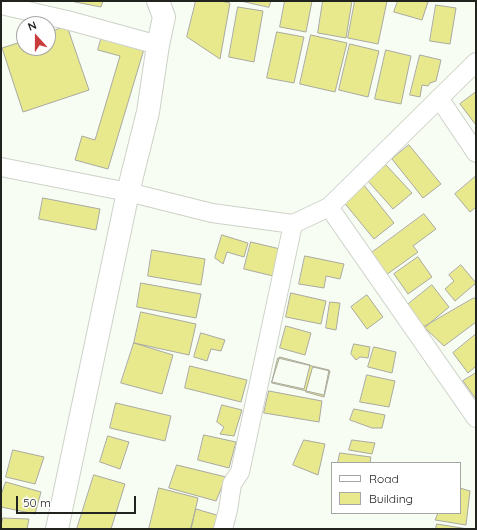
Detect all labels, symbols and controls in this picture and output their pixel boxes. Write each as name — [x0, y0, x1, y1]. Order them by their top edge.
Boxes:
north arrow — [16, 16, 56, 56]
text: N — [26, 18, 38, 34]
legend — [331, 462, 461, 514]
text: Road — [369, 471, 399, 486]
scale bar — [18, 488, 138, 514]
text: Building — [369, 491, 413, 506]
text: 50 m — [23, 495, 51, 510]

